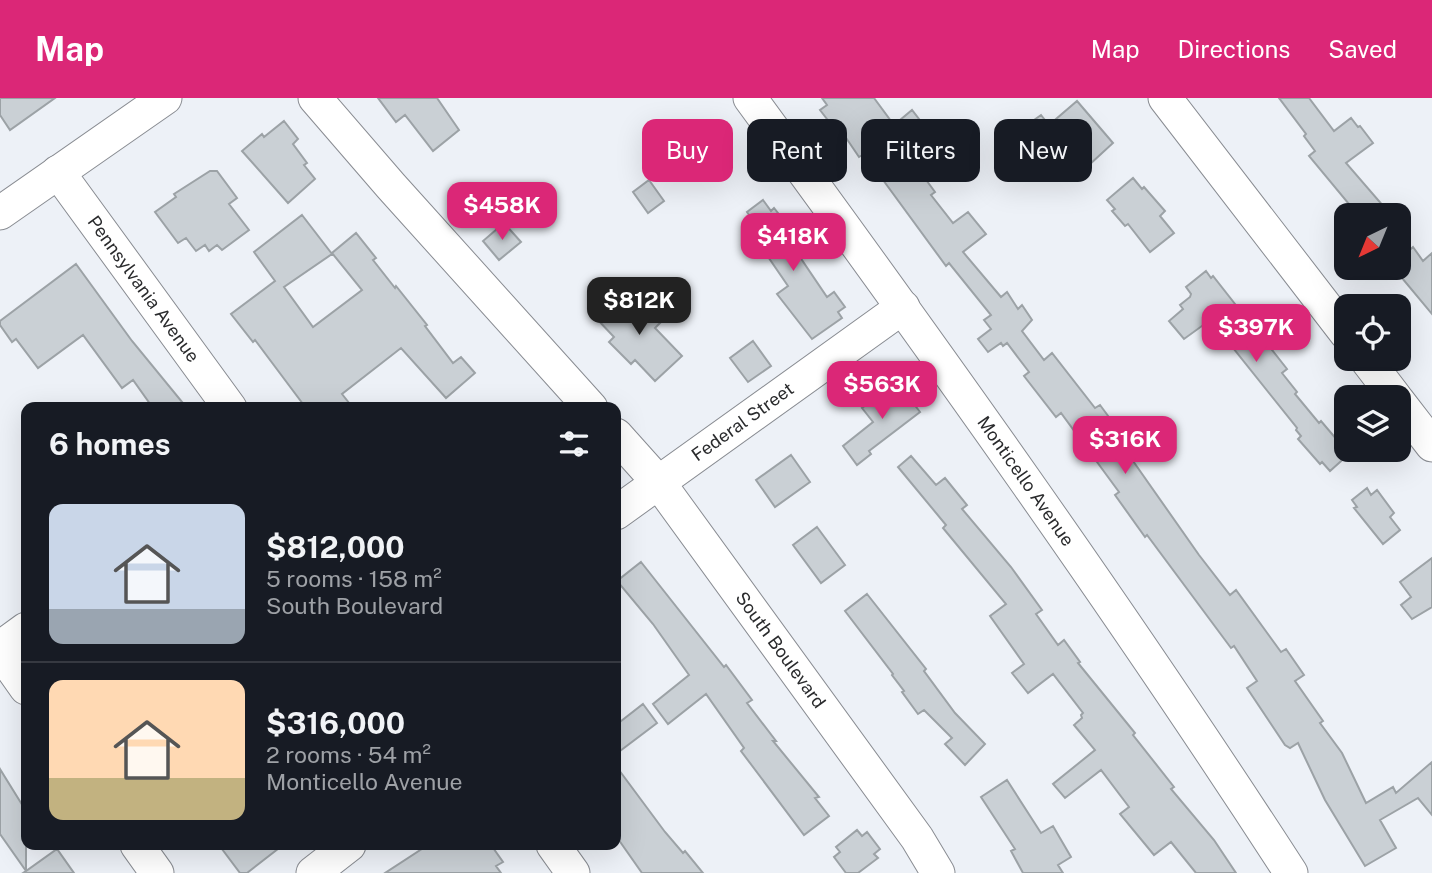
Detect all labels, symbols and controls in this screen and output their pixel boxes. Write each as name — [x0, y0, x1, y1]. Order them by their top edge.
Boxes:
text: Map — [35, 30, 104, 68]
text: Map — [1091, 35, 1140, 63]
text: Directions — [1178, 35, 1290, 63]
text: Saved — [1328, 35, 1397, 63]
chip: Buy — [642, 119, 733, 182]
chip: Rent — [747, 119, 847, 182]
chip: Filters — [861, 119, 980, 182]
chip: New — [994, 119, 1092, 182]
pin: $458K — [453, 183, 551, 242]
text: $458K — [463, 191, 541, 218]
north arrow — [1334, 203, 1410, 280]
map controls — [1334, 203, 1411, 462]
street label: Pennsylvania Avenue — [84, 212, 204, 366]
pin: $418K — [744, 214, 842, 273]
text: $418K — [757, 222, 829, 249]
pin: $812K — [590, 278, 688, 337]
text: $812K — [603, 286, 675, 313]
button: locate — [1334, 294, 1411, 371]
pin: $397K — [1207, 304, 1305, 364]
text: $397K — [1218, 313, 1294, 340]
pin: $563K — [833, 362, 931, 421]
text: $563K — [843, 370, 921, 397]
street label: Federal Street — [687, 378, 798, 465]
button: layers — [1334, 385, 1411, 462]
street label: Monticello Avenue — [973, 412, 1079, 550]
pin: $316K — [1076, 416, 1174, 476]
icon: filters — [555, 425, 593, 463]
text: $316K — [1089, 425, 1161, 452]
text: 6 homes — [49, 426, 171, 462]
text: $812,000 — [266, 529, 405, 565]
icon: home — [105, 532, 189, 616]
text: 5 rooms · 158 m² — [266, 565, 442, 592]
street label: South Boulevard — [732, 587, 830, 712]
text: South Boulevard — [266, 592, 443, 619]
text: $316,000 — [266, 705, 405, 741]
icon: home — [105, 708, 189, 792]
text: 2 rooms · 54 m² — [266, 741, 431, 768]
text: Monticello Avenue — [266, 768, 463, 795]

